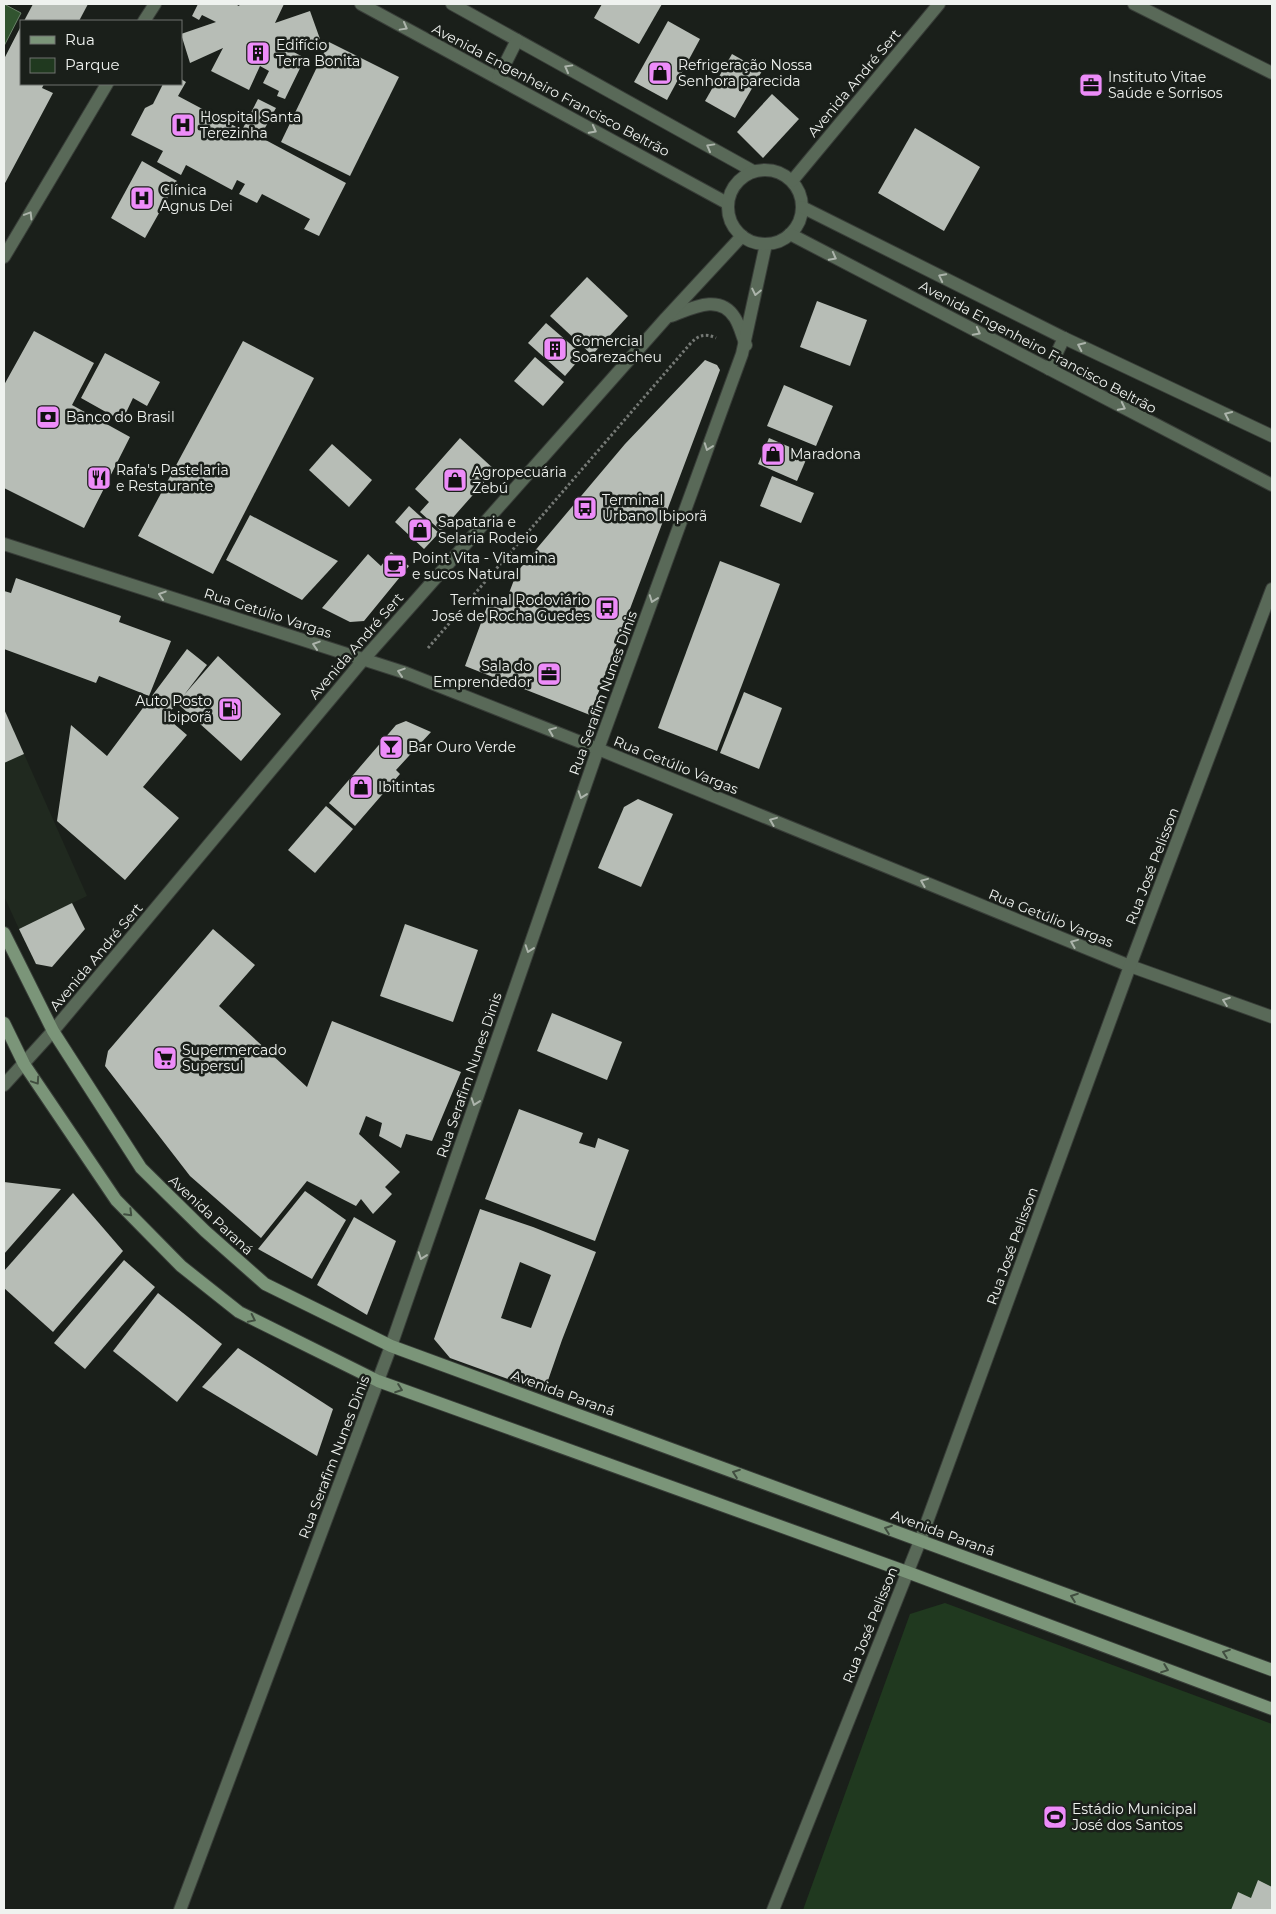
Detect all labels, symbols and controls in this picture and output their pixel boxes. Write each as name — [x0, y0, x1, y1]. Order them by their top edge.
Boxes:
street label: Avenida Engenheiro Francisco Beltrão — [429, 19, 673, 161]
legend — [20, 20, 182, 85]
one-way arrow — [399, 21, 408, 31]
street label: Avenida André Sert — [804, 25, 905, 141]
text: Rua — [65, 30, 95, 49]
place label: Edifício Terra Bonita — [276, 36, 360, 70]
building icon: Edifício Terra Bonita — [245, 40, 271, 66]
text: Parque — [65, 55, 120, 74]
place label: Refrigeração Nossa Senhora parecida — [678, 56, 813, 90]
shop icon: Refrigeração Nossa Senhora parecida — [647, 60, 673, 86]
one-way arrow — [564, 64, 573, 74]
place label: Instituto Vitae Saúde e Sorrisos — [1108, 68, 1223, 102]
office icon: Instituto Vitae Saúde e Sorrisos — [1078, 72, 1104, 98]
place label: Hospital Santa Terezinha — [200, 108, 301, 142]
hospital icon: Hospital Santa Terezinha — [170, 112, 196, 138]
one-way arrow — [588, 123, 597, 133]
one-way arrow — [706, 143, 715, 153]
place label: Clínica Agnus Dei — [160, 181, 233, 215]
hospital icon: Clínica Agnus Dei — [129, 185, 155, 211]
one-way arrow — [22, 211, 32, 220]
one-way arrow — [828, 251, 837, 261]
one-way arrow — [938, 273, 947, 283]
street label: Avenida Engenheiro Francisco Beltrão — [916, 276, 1160, 418]
one-way arrow — [752, 288, 762, 296]
one-way arrow — [972, 326, 981, 336]
place label: Comercial Soarezacheu — [572, 332, 662, 366]
building icon: Comercial Soarezacheu — [542, 336, 568, 362]
one-way arrow — [1077, 342, 1086, 352]
one-way arrow — [1116, 401, 1125, 411]
bank icon: Banco do Brasil — [35, 404, 61, 430]
place label: Banco do Brasil — [66, 408, 175, 426]
one-way arrow — [1224, 411, 1233, 421]
shop icon: Maradona — [760, 441, 786, 467]
one-way arrow — [704, 442, 714, 451]
place label: Maradona — [790, 445, 861, 463]
place label: Rafa's Pastelaria e Restaurante — [116, 461, 229, 495]
place label: Agropecuária Zebú — [472, 463, 567, 497]
restaurant icon: Rafa's Pastelaria e Restaurante — [86, 465, 112, 491]
shop icon: Agropecuária Zebú — [442, 467, 468, 493]
place label: Terminal Urbano Ibiporã — [602, 491, 707, 525]
bus stop icon: Terminal Urbano Ibiporã — [572, 495, 598, 521]
place label: Sapataria e Selaria Rodeio — [438, 513, 538, 547]
shop icon: Sapataria e Selaria Rodeio — [407, 517, 433, 543]
place label: Point Vita - Vitamina e sucos Natural — [412, 549, 556, 583]
cafe icon: Point Vita - Vitamina e sucos Natural — [382, 553, 408, 579]
street label: Rua Getúlio Vargas — [202, 584, 334, 642]
street label: Avenida André Sert — [305, 589, 407, 703]
one-way arrow — [158, 591, 166, 601]
place label: Terminal Rodoviário José de Rocha Guedes — [431, 591, 590, 625]
bus stop icon: Terminal Rodoviário José de Rocha Guedes — [594, 595, 620, 621]
one-way arrow — [648, 595, 658, 603]
street label: Rua Serafim Nunes Dinis — [565, 608, 641, 778]
one-way arrow — [313, 640, 321, 650]
place label: Sala do Emprendedor — [433, 657, 532, 691]
office icon: Sala do Emprendedor — [536, 661, 562, 687]
one-way arrow — [397, 668, 406, 678]
place label: Auto Posto Ibiporã — [135, 692, 212, 726]
fuel station icon: Auto Posto Ibiporã — [217, 696, 243, 722]
one-way arrow — [548, 727, 557, 737]
street label: Rua Getúlio Vargas — [611, 732, 741, 798]
bar icon: Bar Ouro Verde — [378, 734, 404, 760]
place label: Bar Ouro Verde — [408, 738, 516, 756]
shop icon: Ibitintas — [348, 774, 374, 800]
place label: Ibitintas — [378, 778, 435, 796]
one-way arrow — [578, 791, 588, 799]
street label: Rua José Pelisson — [1121, 805, 1183, 927]
one-way arrow — [769, 816, 778, 827]
one-way arrow — [920, 878, 929, 888]
street label: Rua Getúlio Vargas — [986, 885, 1116, 951]
street label: Avenida André Sert — [46, 899, 147, 1015]
one-way arrow — [1070, 939, 1079, 950]
one-way arrow — [524, 944, 534, 953]
street label: Rua Serafim Nunes Dinis — [432, 990, 506, 1160]
one-way arrow — [1223, 997, 1231, 1007]
place label: Supermercado Supersul — [182, 1041, 287, 1075]
supermarket icon: Supermercado Supersul — [152, 1045, 178, 1071]
one-way arrow — [30, 1075, 39, 1085]
one-way arrow — [471, 1098, 481, 1106]
street label: Avenida Paraná — [165, 1171, 257, 1259]
street label: Rua José Pelisson — [982, 1185, 1042, 1307]
one-way arrow — [123, 1208, 132, 1217]
one-way arrow — [418, 1251, 428, 1260]
one-way arrow — [247, 1312, 256, 1323]
street label: Avenida Paraná — [509, 1366, 617, 1420]
street label: Rua Serafim Nunes Dinis — [295, 1373, 374, 1541]
one-way arrow — [394, 1383, 402, 1393]
one-way arrow — [732, 1469, 741, 1479]
street label: Avenida Paraná — [889, 1506, 997, 1560]
one-way arrow — [885, 1525, 893, 1535]
street label: Rua José Pelisson — [838, 1564, 902, 1686]
one-way arrow — [1070, 1593, 1079, 1603]
one-way arrow — [1223, 1649, 1231, 1659]
one-way arrow — [1161, 1663, 1169, 1673]
place label: Estádio Municipal José dos Santos — [1071, 1800, 1196, 1834]
sports icon: Estádio Municipal José dos Santos — [1042, 1804, 1068, 1830]

